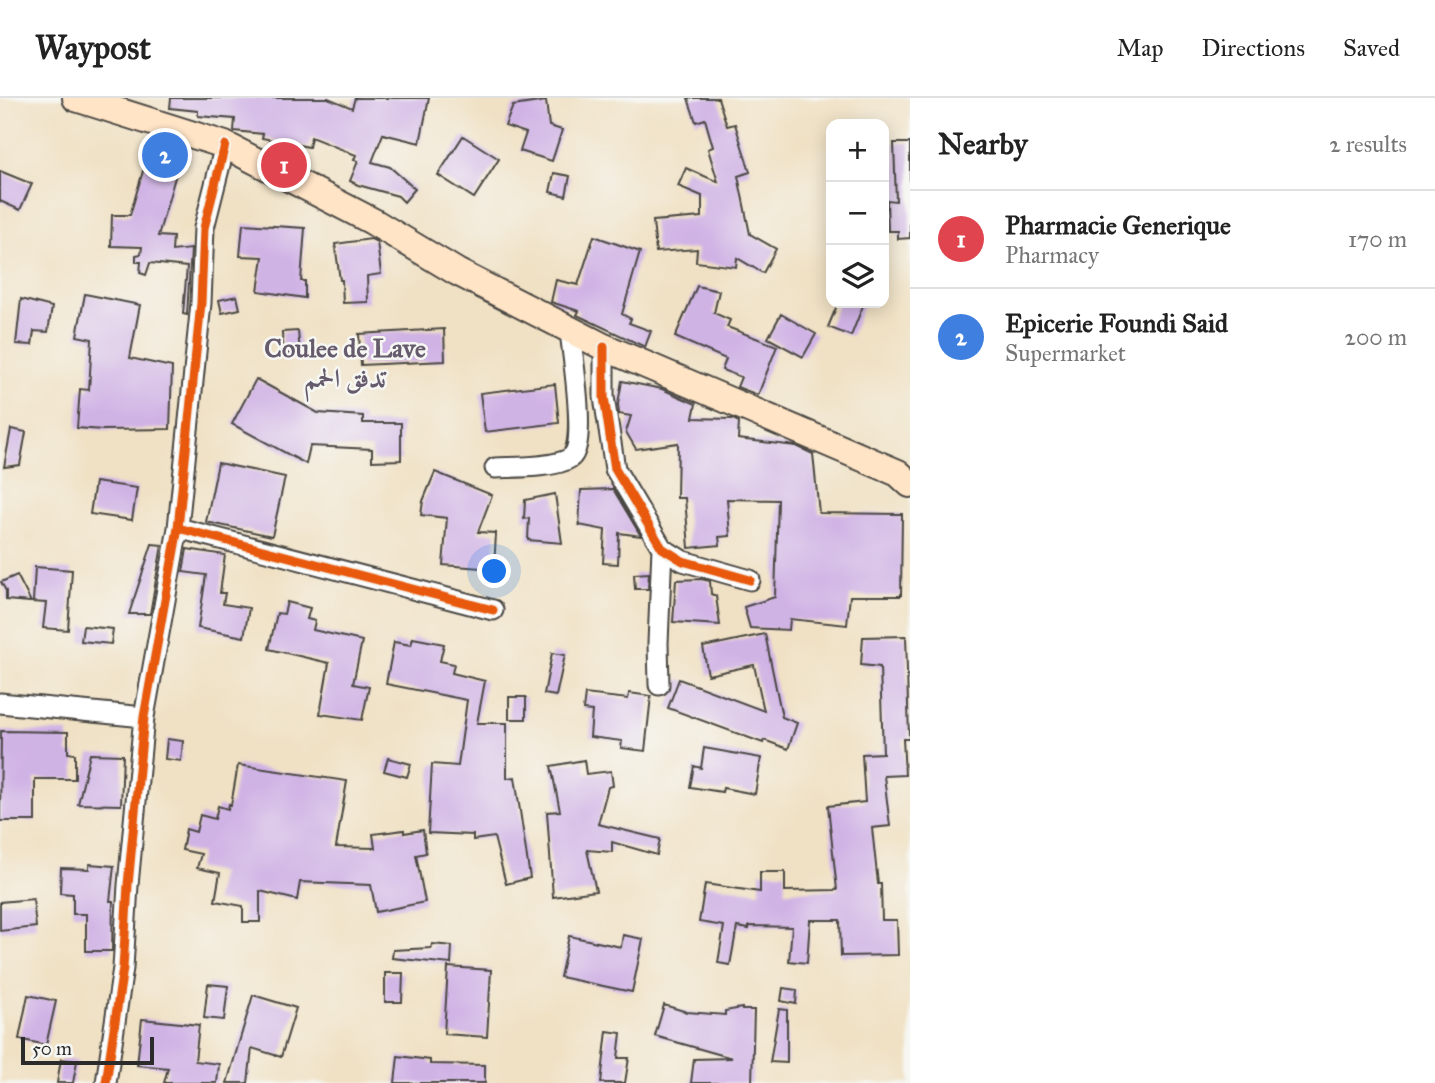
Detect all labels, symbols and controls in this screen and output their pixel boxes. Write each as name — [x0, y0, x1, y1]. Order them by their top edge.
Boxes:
text: Waypost — [35, 28, 151, 68]
text: Map — [1117, 33, 1164, 63]
text: Directions — [1202, 33, 1305, 63]
text: Saved — [1343, 33, 1400, 63]
map controls — [826, 119, 889, 308]
button: + — [826, 119, 889, 182]
text: Nearby — [938, 126, 1028, 162]
pin: 2 — [142, 129, 188, 181]
text: 2 results — [1329, 130, 1407, 158]
pin: 1 — [261, 139, 307, 191]
button: − — [826, 182, 889, 245]
text: Pharmacie Generique — [1005, 209, 1231, 241]
text: 1 — [956, 225, 966, 253]
text: 170 m — [1348, 225, 1407, 253]
text: Pharmacy — [1005, 241, 1099, 269]
button: layers — [826, 245, 889, 308]
text: Epicerie Foundi Said — [1005, 307, 1228, 339]
text: 2 — [955, 323, 967, 351]
text: 200 m — [1345, 323, 1407, 351]
district label: Coulee de Lave تدفق الحمم — [264, 332, 426, 402]
text: Supermarket — [1005, 339, 1126, 367]
your location — [477, 554, 511, 588]
scale bar — [21, 1034, 154, 1066]
text: 50 m — [32, 1037, 72, 1060]

